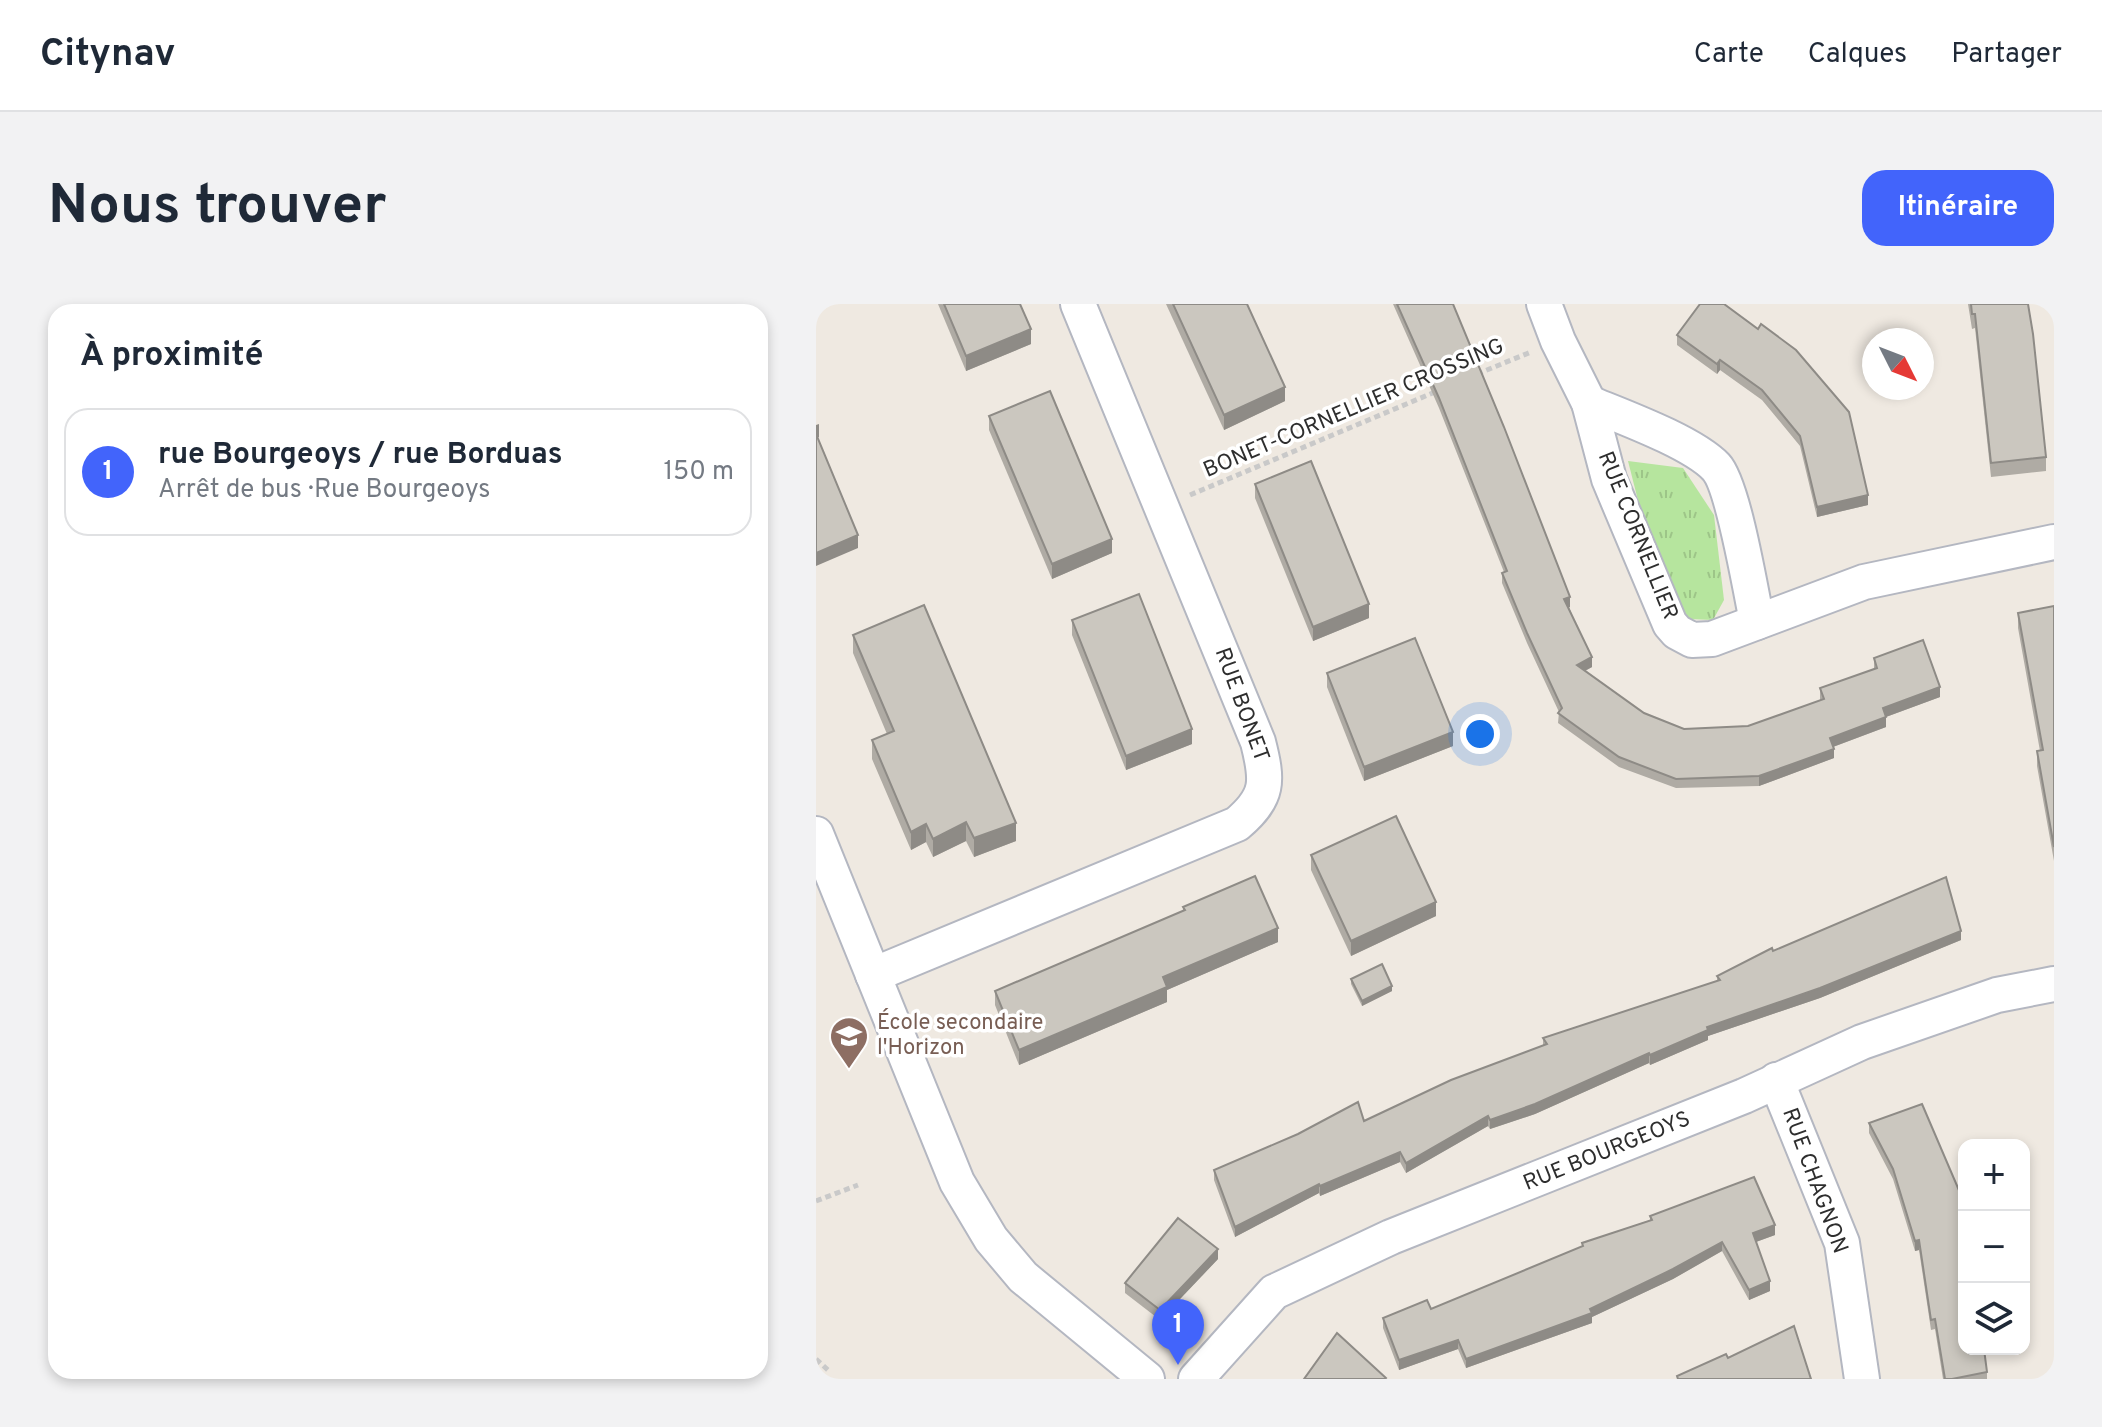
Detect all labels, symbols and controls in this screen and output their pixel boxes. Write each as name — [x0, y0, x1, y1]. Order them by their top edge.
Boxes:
text: Citynav — [40, 31, 176, 80]
text: Carte — [1694, 37, 1764, 73]
text: Calques — [1808, 37, 1907, 73]
text: Partager — [1951, 37, 2062, 73]
button: Itinéraire — [1862, 170, 2054, 246]
text: Nous trouver — [48, 173, 387, 243]
north arrow — [1862, 328, 1934, 400]
street label: BONET-CORNELLIER CROSSING — [1200, 333, 1508, 485]
text: À proximité — [80, 335, 263, 378]
text: rue Bourgeoys / rue Borduas — [158, 437, 563, 474]
street label: RUE CORNELLIER — [1591, 448, 1683, 624]
text: 1 — [103, 456, 113, 489]
text: 150 m — [663, 456, 734, 489]
text: Arrêt de bus · Rue Bourgeoys — [158, 474, 490, 507]
street label: RUE BONET — [1208, 644, 1274, 766]
your location — [1460, 714, 1500, 754]
place label: École secondaire l'Horizon — [877, 1008, 1043, 1062]
school or university icon: École secondaire l'Horizon — [828, 1015, 870, 1070]
street label: RUE CHAGNON — [1775, 1104, 1853, 1258]
street label: RUE BOURGEOYS — [1520, 1106, 1694, 1198]
map controls — [1958, 1139, 2030, 1355]
button: + — [1958, 1139, 2030, 1211]
button: − — [1958, 1211, 2030, 1283]
button: layers — [1958, 1283, 2030, 1355]
pin: 1 — [1152, 1299, 1204, 1365]

